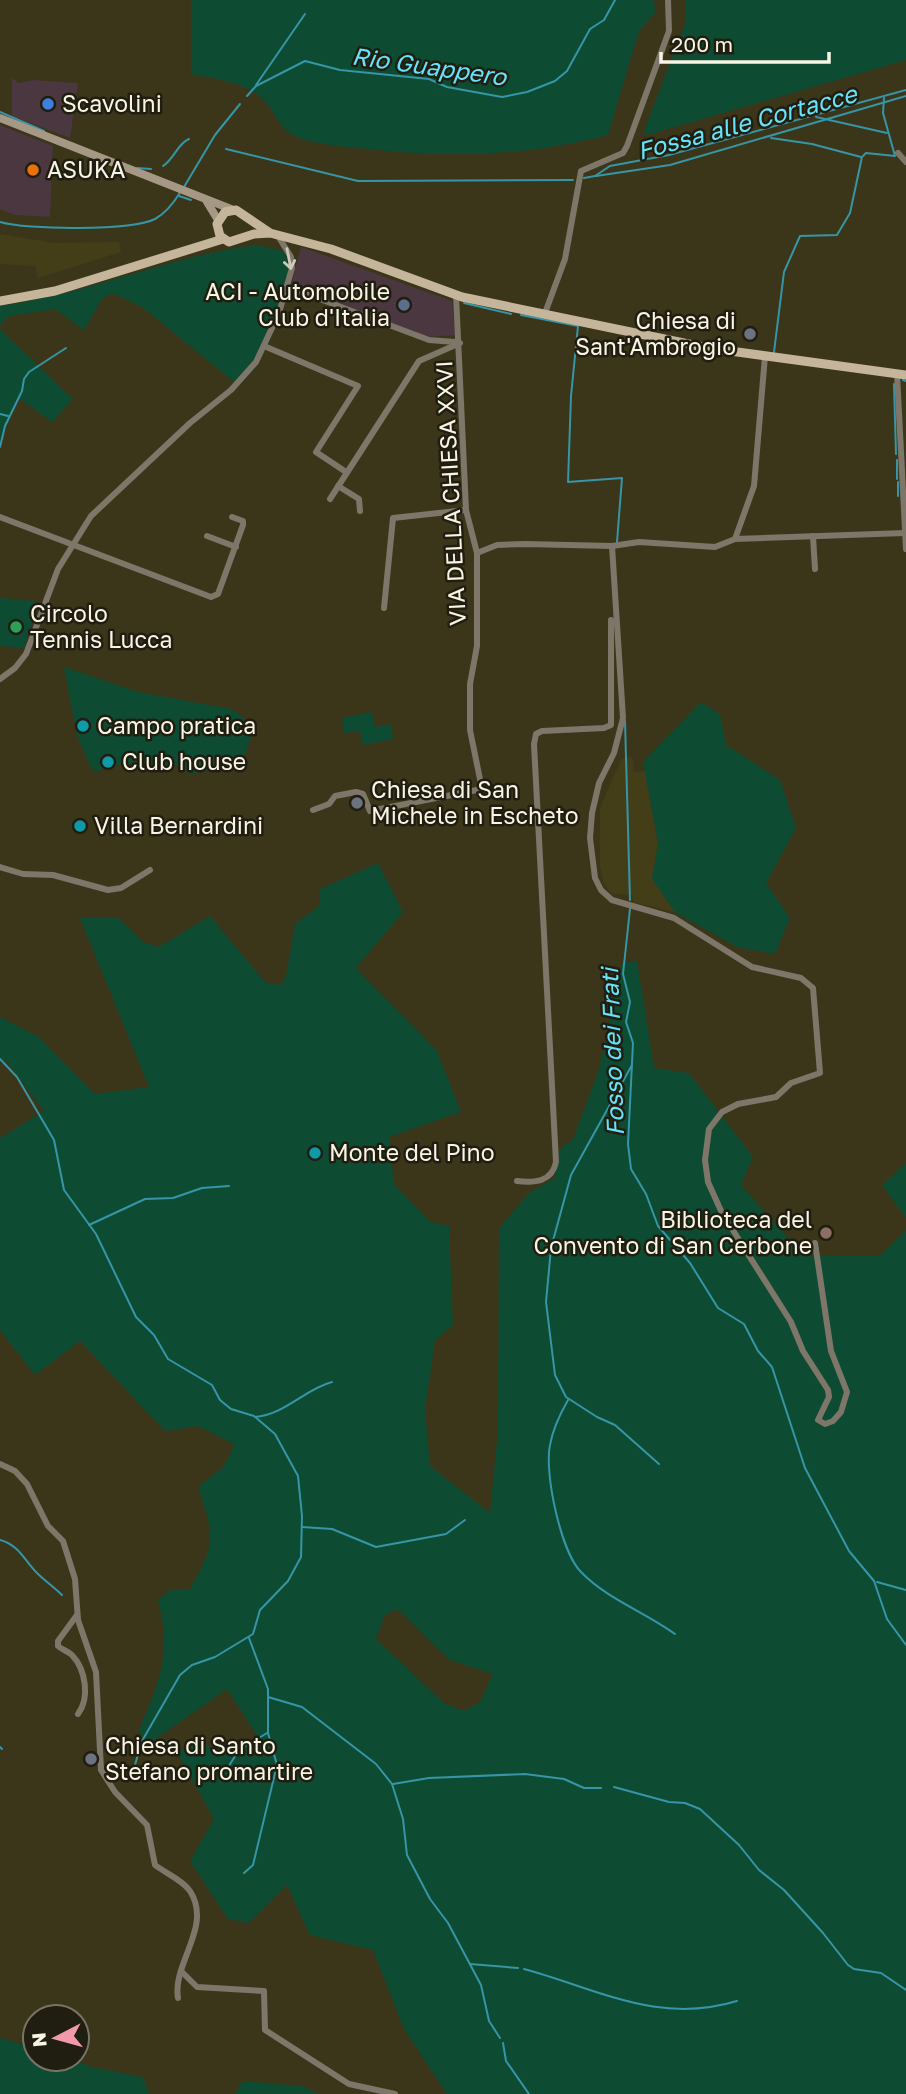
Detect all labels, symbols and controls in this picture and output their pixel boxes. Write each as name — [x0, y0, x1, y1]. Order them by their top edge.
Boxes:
scale bar — [661, 21, 829, 65]
text: 200 m — [671, 31, 733, 57]
water label: Rio Guappero — [350, 40, 510, 91]
water label: Fossa alle Cortacce — [634, 78, 861, 165]
place label: Scavolini — [62, 89, 162, 117]
marker: Scavolini — [40, 96, 56, 112]
place label: ASUKA — [47, 155, 125, 183]
marker: ASUKA — [25, 162, 41, 178]
one-way arrow — [284, 247, 297, 269]
place label: ACI - Automobile Club d'Italia — [205, 277, 390, 331]
marker: ACI - Automobile Club d'Italia — [396, 297, 412, 313]
place label: Chiesa di Sant'Ambrogio — [575, 306, 736, 360]
marker: Chiesa di Sant'Ambrogio — [742, 326, 758, 342]
street label: VIA DELLA CHIESA XXVI — [429, 360, 471, 626]
place label: Circolo Tennis Lucca — [30, 599, 173, 653]
marker: Circolo Tennis Lucca — [8, 619, 24, 635]
place label: Campo pratica — [97, 711, 256, 739]
marker: Campo pratica — [75, 718, 91, 734]
place label: Club house — [122, 747, 246, 775]
marker: Club house — [100, 754, 116, 770]
place label: Chiesa di San Michele in Escheto — [371, 775, 578, 829]
marker: Chiesa di San Michele in Escheto — [349, 795, 365, 811]
place label: Villa Bernardini — [94, 811, 263, 839]
marker: Villa Bernardini — [72, 818, 88, 834]
water label: Fosso dei Frati — [594, 965, 629, 1137]
place label: Monte del Pino — [329, 1138, 495, 1166]
marker: Monte del Pino — [307, 1145, 323, 1161]
place label: Biblioteca del Convento di San Cerbone — [533, 1205, 812, 1259]
marker: Biblioteca del Convento di San Cerbone — [818, 1225, 834, 1241]
place label: Chiesa di Santo Stefano promartire — [105, 1731, 313, 1785]
marker: Chiesa di Santo Stefano promartire — [83, 1751, 99, 1767]
north arrow — [21, 2003, 91, 2073]
text: N — [26, 2031, 51, 2048]

